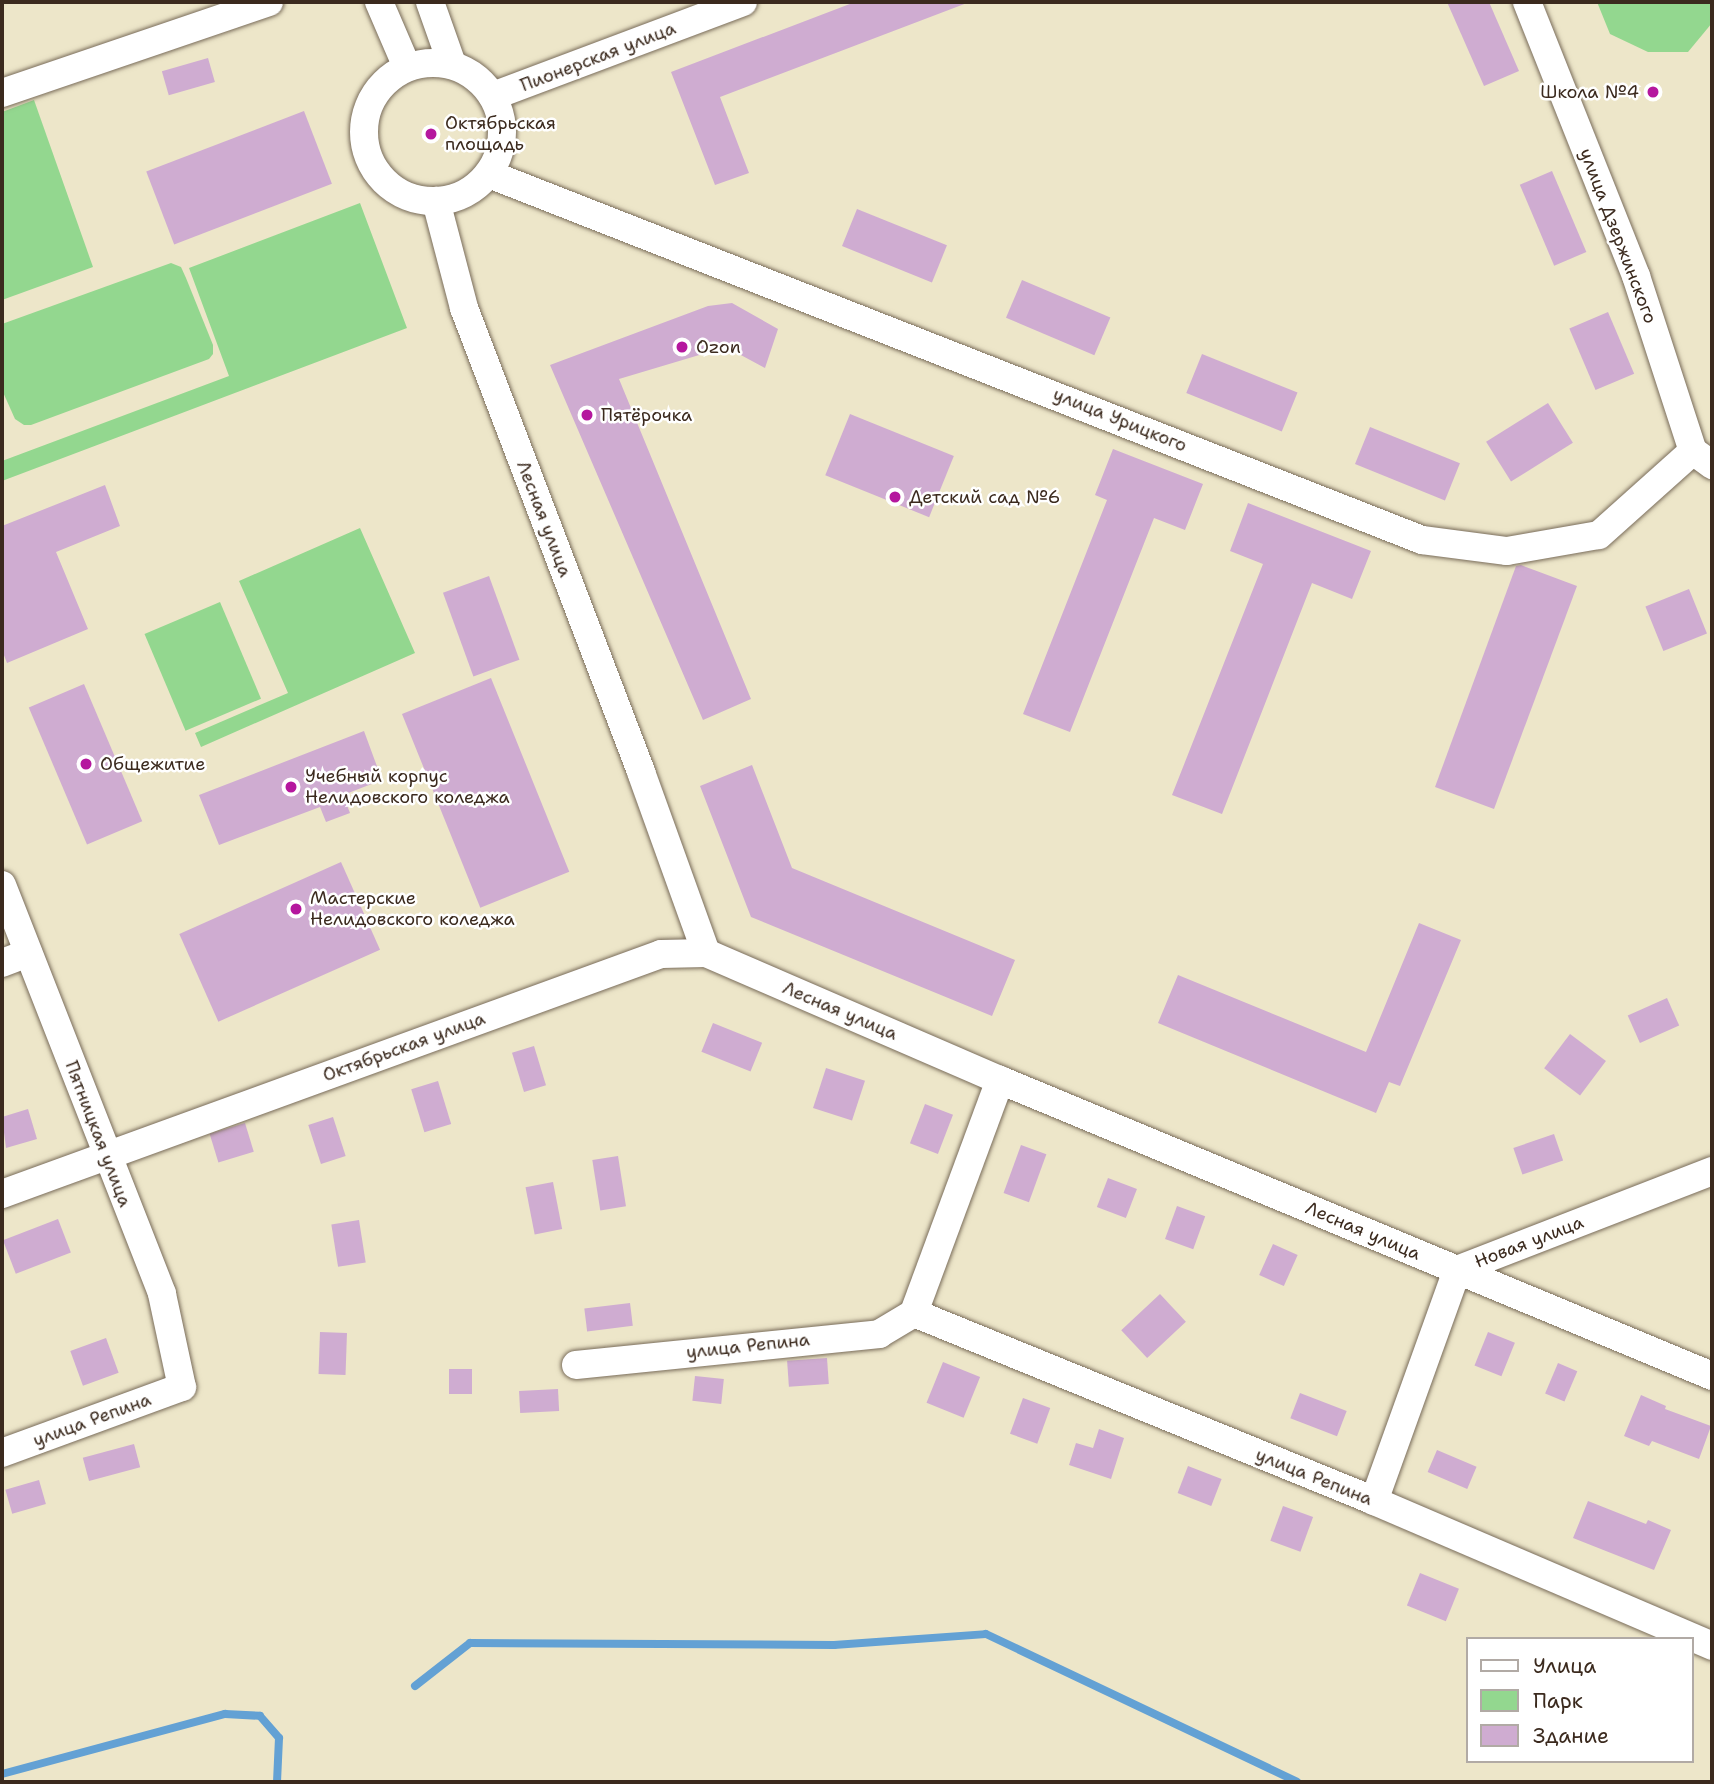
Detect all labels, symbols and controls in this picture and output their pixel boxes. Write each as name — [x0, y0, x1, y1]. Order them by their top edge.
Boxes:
street label: Пионерская улица — [517, 17, 679, 97]
place label: Школа №4 — [1540, 81, 1639, 103]
marker: Школа №4 — [1645, 84, 1661, 100]
place label: Октябрьская площадь — [445, 113, 556, 156]
marker: Октябрьская площадь — [423, 126, 439, 142]
street label: улица Дзержинского — [1575, 145, 1661, 327]
place label: Ozon — [696, 336, 741, 358]
marker: Ozon — [674, 339, 690, 355]
street label: улица Урицкого — [1050, 383, 1190, 457]
place label: Пятёрочка — [601, 404, 692, 426]
marker: Пятёрочка — [579, 407, 595, 423]
street label: Лесная улица — [512, 458, 576, 580]
place label: Детский сад №6 — [909, 486, 1060, 508]
marker: Детский сад №6 — [887, 489, 903, 505]
place label: Общежитие — [100, 753, 205, 775]
marker: Общежитие — [78, 756, 94, 772]
place label: Учебный корпус Нелидовского коледжа — [305, 766, 510, 808]
marker: Учебный корпус Нелидовского коледжа — [283, 779, 299, 795]
place label: Мастерские Нелидовского коледжа — [310, 888, 515, 930]
marker: Мастерские Нелидовского коледжа — [288, 901, 304, 917]
street label: Лесная улица — [779, 977, 901, 1045]
street label: Октябрьская улица — [320, 1008, 488, 1086]
street label: Пятницкая улица — [60, 1058, 136, 1210]
street label: Лесная улица — [1302, 1197, 1424, 1265]
street label: Новая улица — [1471, 1211, 1587, 1273]
street label: улица Репина — [685, 1329, 811, 1363]
street label: улица Репина — [30, 1389, 154, 1451]
street label: улица Репина — [1253, 1444, 1375, 1510]
legend — [1466, 1637, 1693, 1763]
text: Улица — [1533, 1652, 1596, 1680]
text: Парк — [1533, 1687, 1583, 1715]
text: Здание — [1533, 1722, 1609, 1750]

